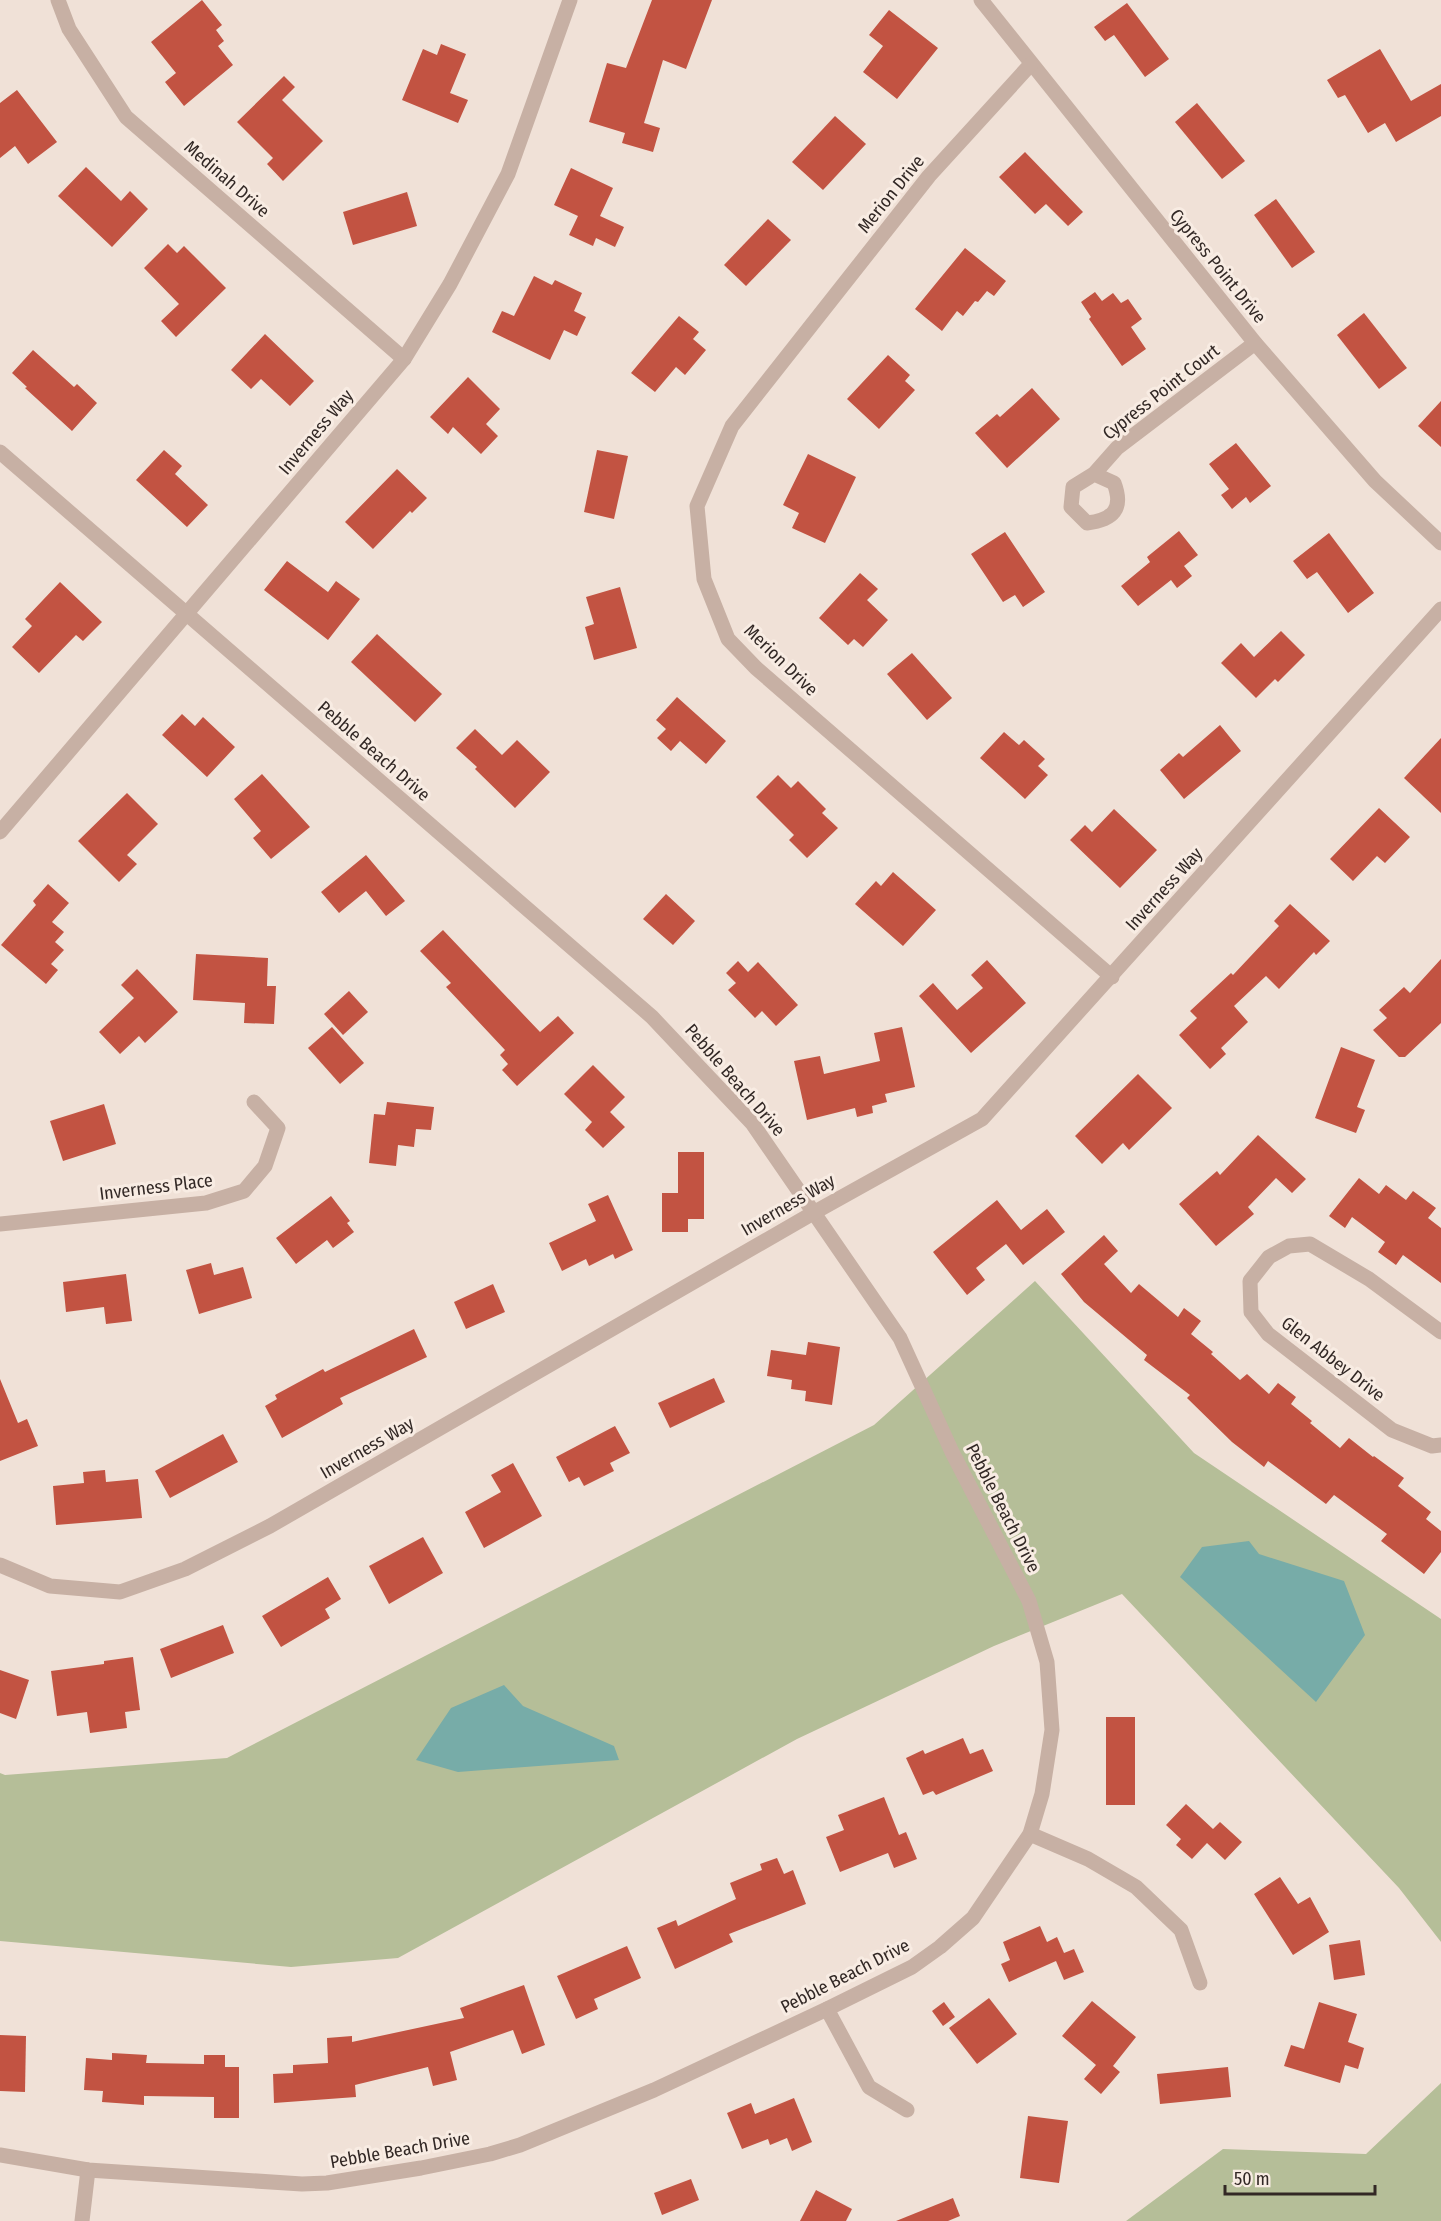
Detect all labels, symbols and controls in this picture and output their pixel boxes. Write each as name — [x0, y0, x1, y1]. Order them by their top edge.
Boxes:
street label: Medinah Drive — [180, 136, 274, 222]
street label: Merion Drive — [853, 151, 929, 237]
street label: Cypress Point Drive — [1165, 204, 1271, 328]
street label: Cypress Point Court — [1098, 339, 1224, 444]
street label: Inverness Way — [274, 385, 358, 479]
street label: Merion Drive — [740, 620, 822, 701]
street label: Pebble Beach Drive — [313, 696, 435, 806]
street label: Inverness Way — [1121, 843, 1207, 935]
street label: Pebble Beach Drive — [680, 1019, 790, 1141]
street label: Inverness Place — [98, 1169, 214, 1205]
street label: Inverness Way — [737, 1169, 839, 1241]
street label: Glen Abbey Drive — [1277, 1312, 1389, 1406]
street label: Inverness Way — [316, 1412, 418, 1484]
street label: Pebble Beach Drive — [961, 1440, 1045, 1576]
street label: Pebble Beach Drive — [777, 1934, 913, 2018]
street label: Pebble Beach Drive — [328, 2127, 472, 2173]
scale bar — [1225, 2158, 1375, 2196]
text: 50 m — [1234, 2168, 1270, 2190]

